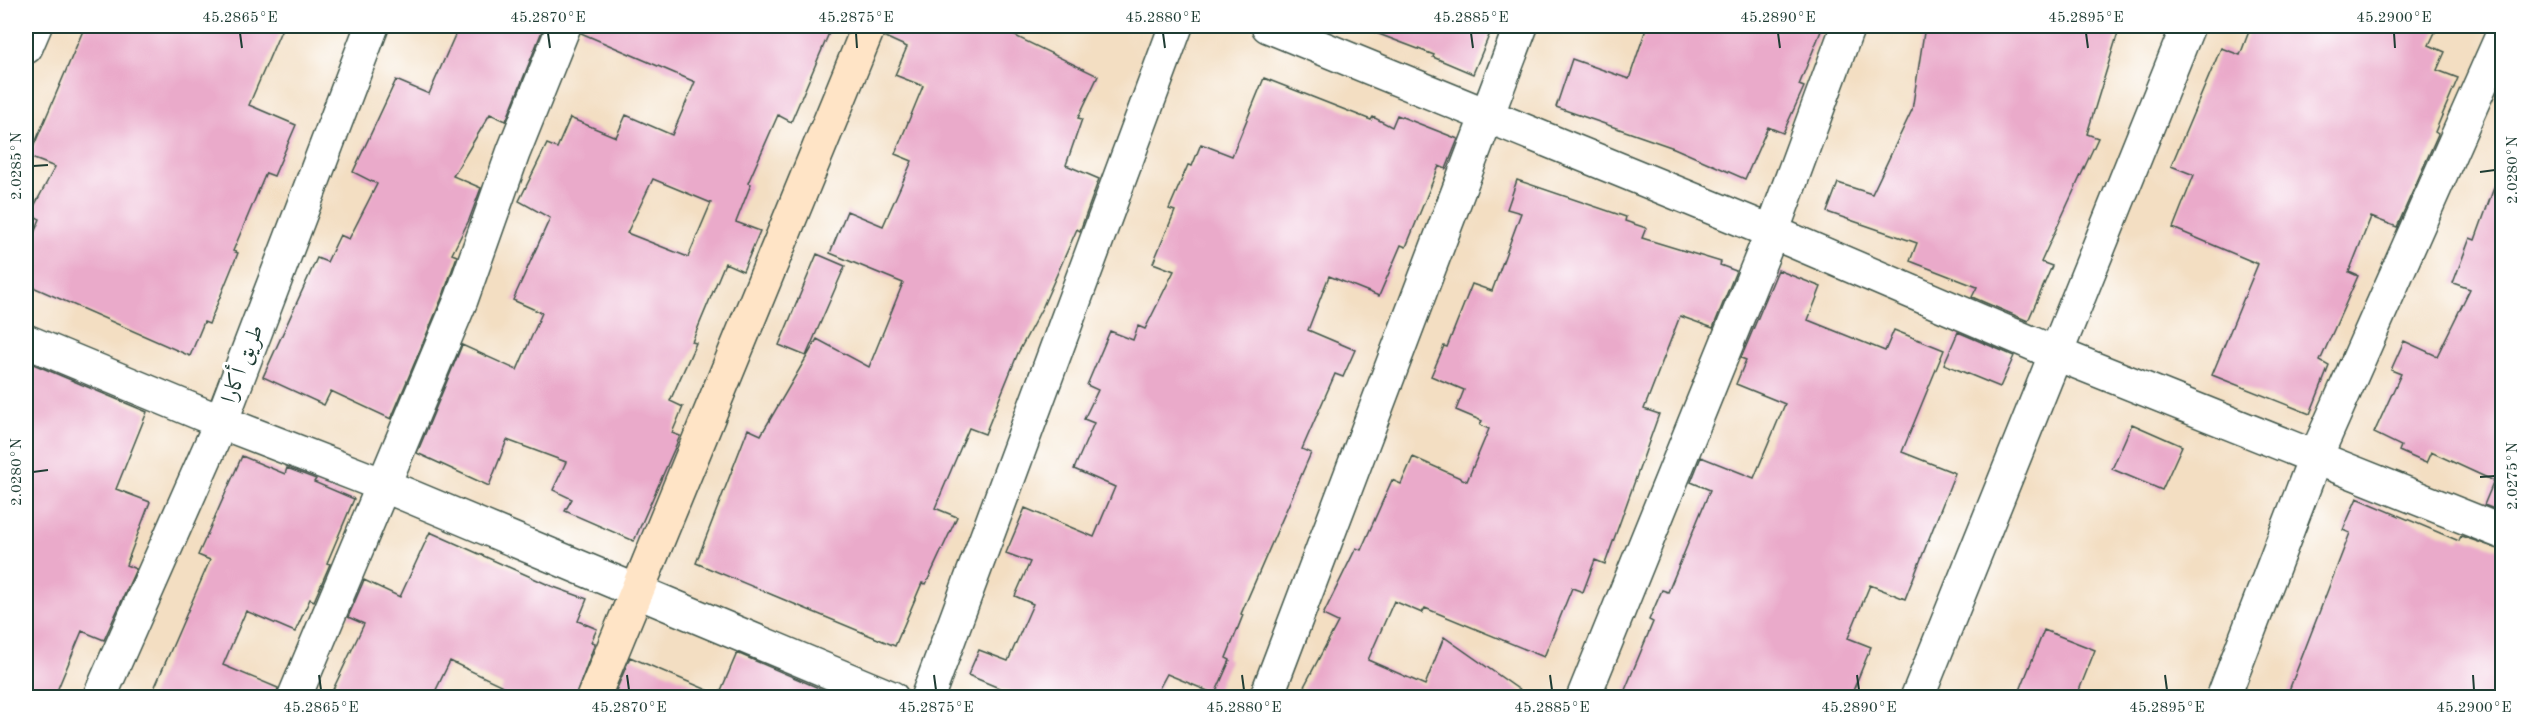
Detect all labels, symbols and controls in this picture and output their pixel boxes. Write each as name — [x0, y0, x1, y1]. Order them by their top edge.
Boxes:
text: 45.2865°E — [202, 11, 278, 26]
text: 45.2870°E — [510, 11, 586, 26]
text: 45.2875°E — [818, 11, 894, 26]
text: 45.2880°E — [1125, 11, 1201, 26]
text: 45.2885°E — [1433, 11, 1509, 26]
text: 45.2890°E — [1740, 11, 1816, 26]
text: 45.2895°E — [2048, 11, 2124, 26]
text: 45.2900°E — [2356, 11, 2432, 26]
text: 2.0285°N — [10, 132, 25, 200]
text: 2.0280°N — [2506, 136, 2521, 204]
street label: طريق أكارا — [212, 320, 270, 407]
text: 2.0280°N — [10, 438, 25, 506]
text: 2.0275°N — [2506, 442, 2521, 510]
text: 45.2865°E — [283, 701, 359, 716]
text: 45.2870°E — [591, 701, 667, 716]
text: 45.2875°E — [898, 701, 974, 716]
text: 45.2880°E — [1206, 701, 1282, 716]
text: 45.2885°E — [1514, 701, 1590, 716]
text: 45.2890°E — [1821, 701, 1897, 716]
text: 45.2895°E — [2129, 701, 2205, 716]
text: 45.2900°E — [2436, 701, 2512, 716]

